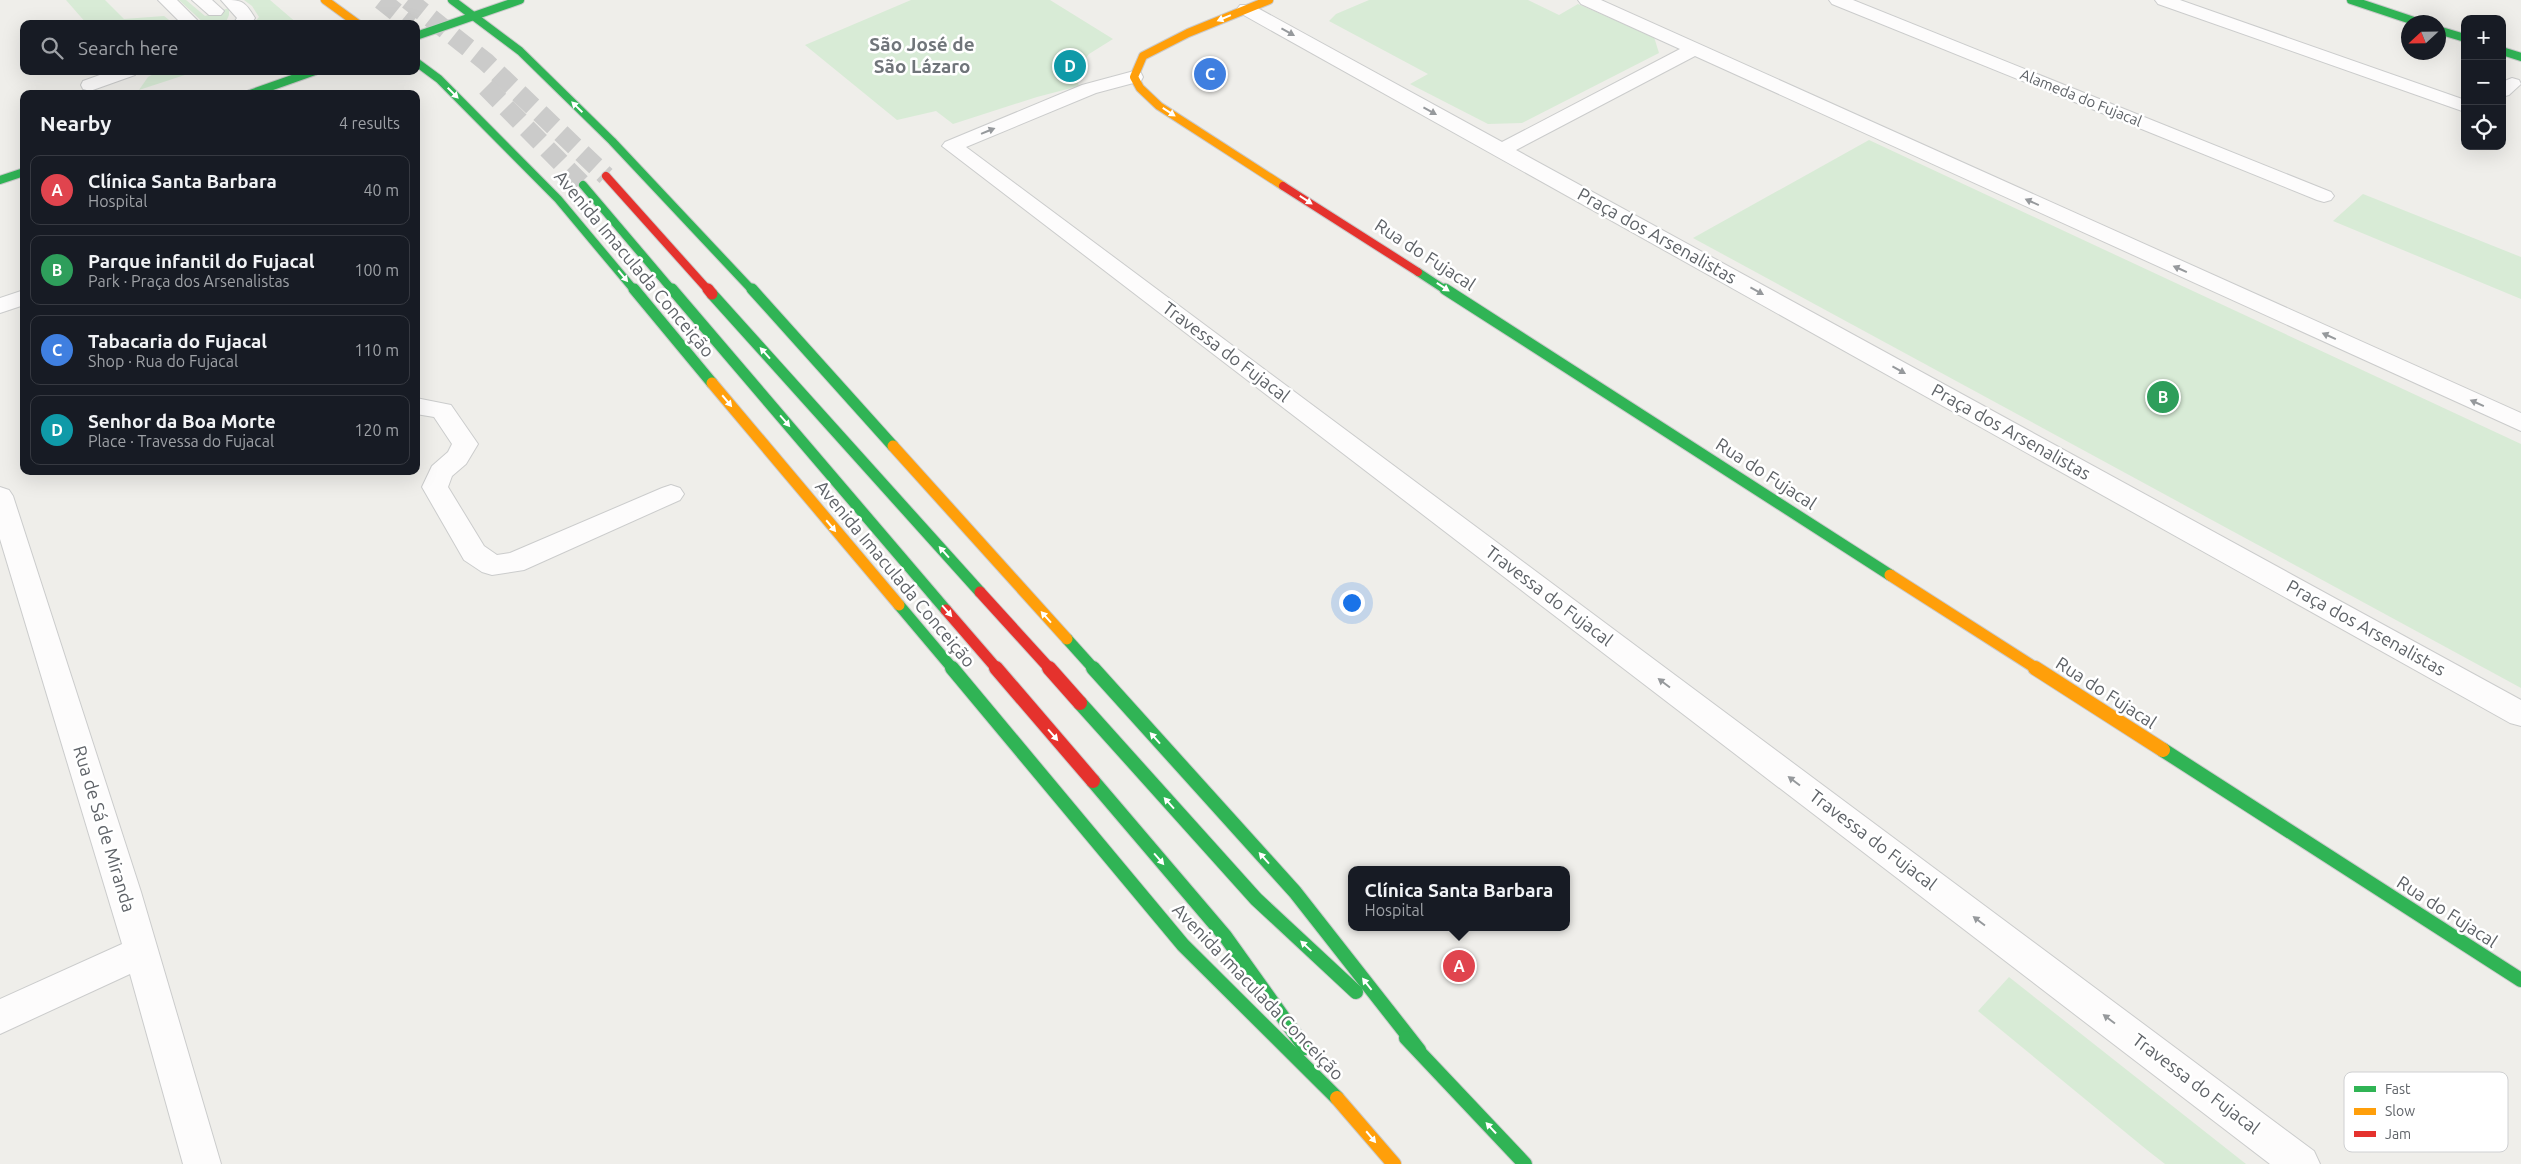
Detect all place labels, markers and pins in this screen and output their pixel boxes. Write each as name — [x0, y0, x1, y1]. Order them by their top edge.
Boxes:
pin: D — [1054, 47, 1086, 85]
pin: C — [1194, 55, 1226, 93]
pin: B — [2147, 378, 2179, 416]
pin: A — [1443, 947, 1475, 985]

